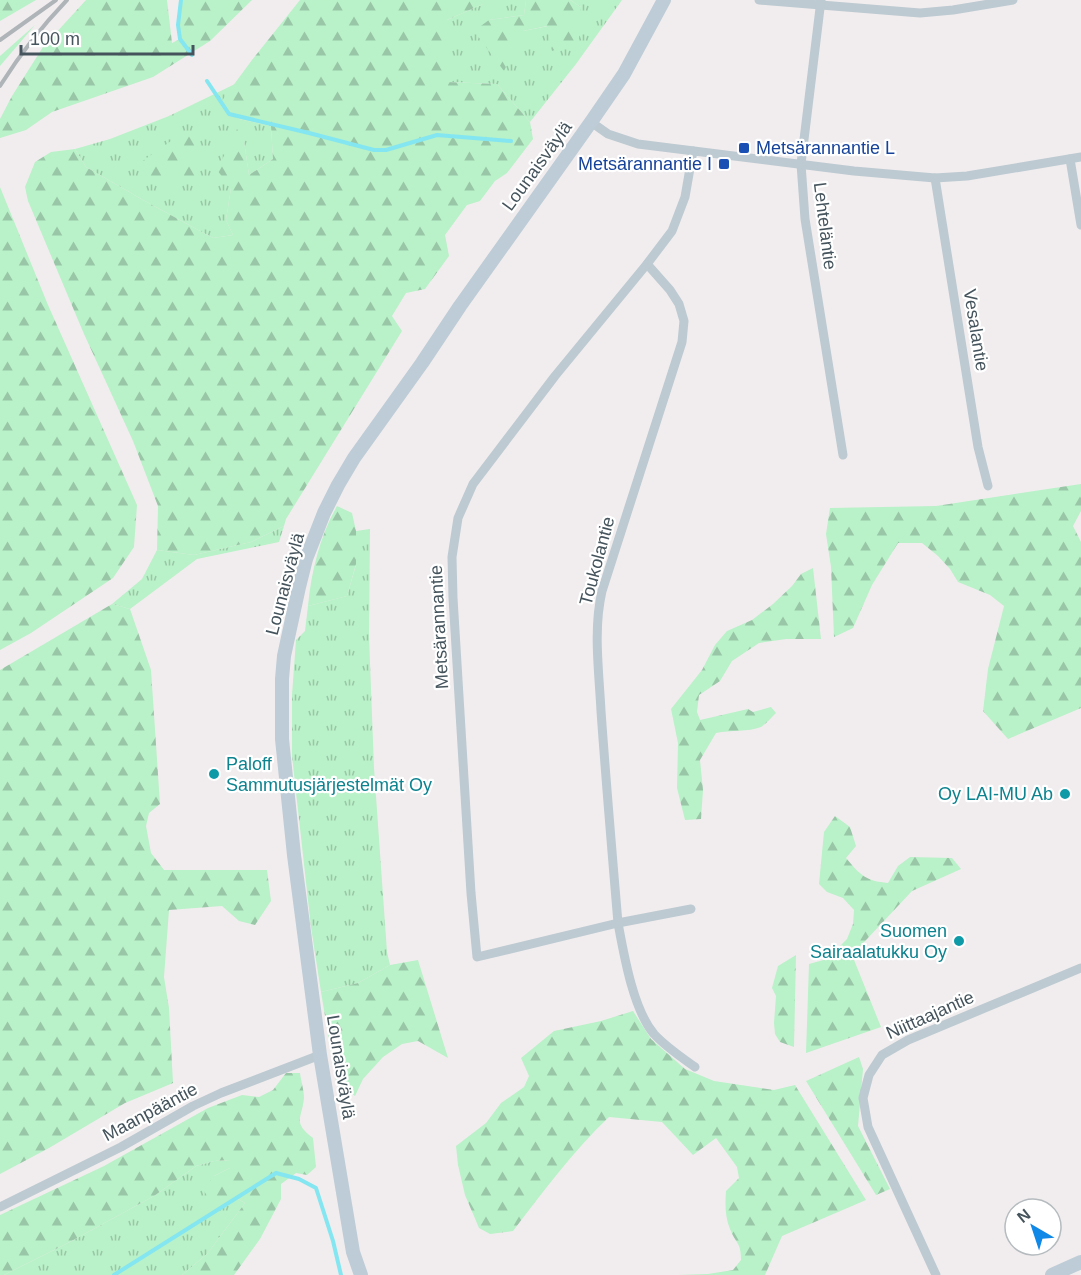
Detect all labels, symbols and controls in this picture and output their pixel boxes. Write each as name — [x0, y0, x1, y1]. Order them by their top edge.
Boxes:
scale bar — [21, 18, 194, 56]
text: 100 m — [30, 29, 80, 49]
street label: Lounaisväylä — [498, 117, 577, 214]
place label: Metsärannantie L — [756, 138, 895, 158]
marker: Metsärannantie L — [737, 141, 751, 155]
place label: Metsärannantie I — [578, 154, 712, 174]
marker: Metsärannantie I — [717, 157, 731, 171]
street label: Lehteläntie — [810, 181, 840, 271]
street label: Vesalantie — [960, 287, 992, 373]
street label: Toukolantie — [576, 514, 618, 608]
street label: Lounaisväylä — [262, 530, 309, 637]
street label: Metsärannantie — [426, 565, 452, 689]
place label: Paloff Sammutusjärjestelmät Oy — [226, 754, 432, 795]
marker: Paloff Sammutusjärjestelmät Oy — [207, 767, 221, 781]
place label: Oy LAI-MU Ab — [938, 784, 1053, 804]
marker: Oy LAI-MU Ab — [1058, 787, 1072, 801]
place label: Suomen Sairaalatukku Oy — [810, 921, 947, 962]
marker: Suomen Sairaalatukku Oy — [952, 934, 966, 948]
street label: Niittaajantie — [883, 987, 977, 1043]
street label: Lounaisväylä — [323, 1014, 359, 1121]
street label: Maanpääntie — [99, 1079, 201, 1145]
north arrow — [1003, 1197, 1063, 1257]
text: N — [1014, 1205, 1034, 1226]

